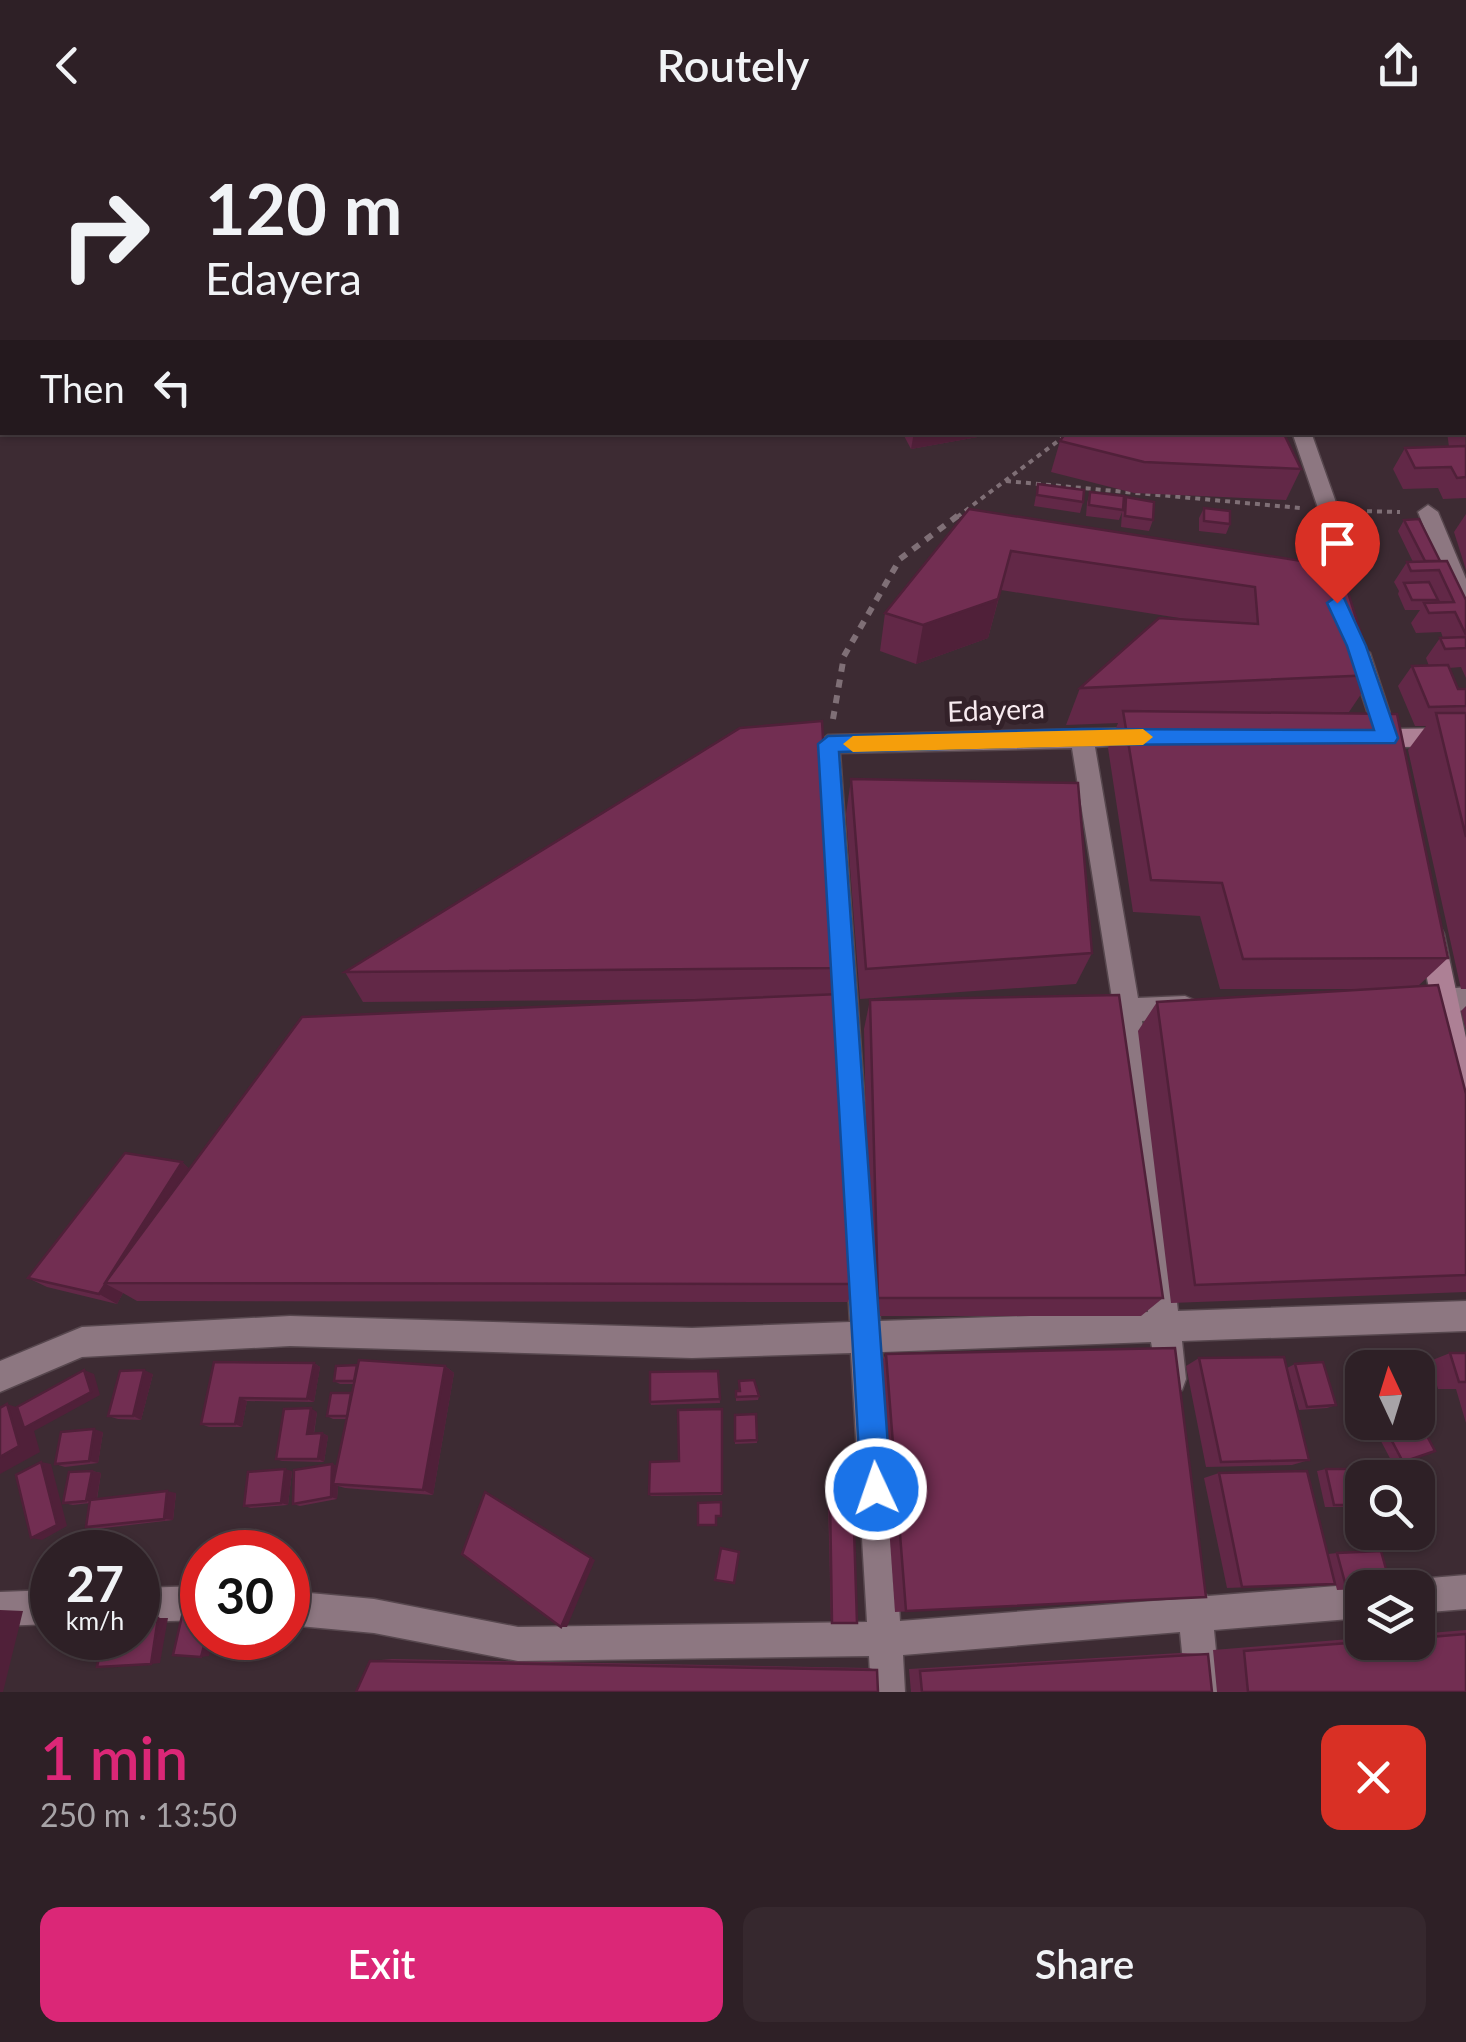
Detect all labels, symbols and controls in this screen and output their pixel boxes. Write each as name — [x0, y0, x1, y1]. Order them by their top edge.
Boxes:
icon: back — [40, 38, 95, 93]
text: Routely — [657, 38, 809, 92]
icon: share — [1371, 38, 1426, 93]
text: 120 m — [205, 166, 402, 250]
icon: right — [40, 170, 170, 300]
text: Edayera — [205, 251, 362, 305]
icon: left — [145, 360, 200, 415]
text: Then — [40, 365, 125, 411]
pin — [1295, 501, 1380, 604]
icon: arrive — [1310, 516, 1365, 571]
street label: Edayera — [947, 690, 1045, 728]
north arrow — [1345, 1350, 1435, 1440]
map controls — [1345, 1350, 1435, 1660]
position arrow — [824, 1437, 928, 1541]
button: search — [1345, 1460, 1435, 1550]
speed limit sign: 30 — [180, 1530, 310, 1660]
text: 27 — [66, 1553, 124, 1613]
button: layers — [1345, 1570, 1435, 1660]
text: km/h — [66, 1605, 124, 1635]
text: 1 min — [40, 1721, 188, 1793]
button: close — [1321, 1725, 1426, 1830]
text: 250 m · 13:50 — [40, 1795, 237, 1834]
button: Exit — [40, 1907, 723, 2022]
button: Share — [743, 1907, 1426, 2022]

